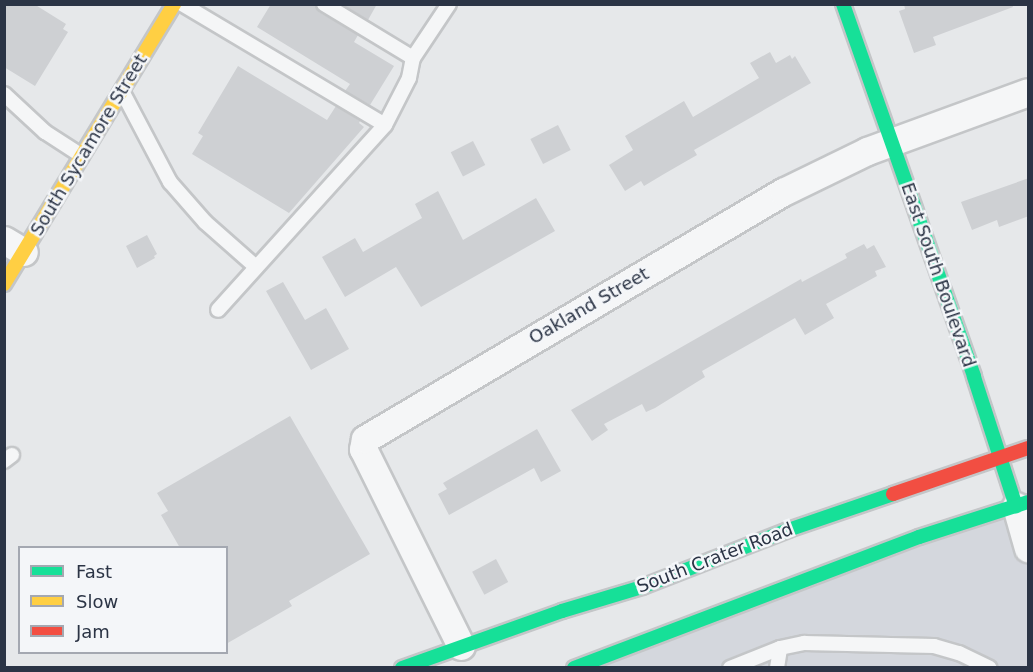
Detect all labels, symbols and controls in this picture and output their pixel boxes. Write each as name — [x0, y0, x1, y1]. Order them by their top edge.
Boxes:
street label: South Sycamore Street — [26, 50, 152, 240]
street label: East South Boulevard — [896, 180, 980, 370]
street label: Oakland Street — [525, 263, 653, 349]
street label: South Crater Road — [634, 518, 796, 598]
legend — [18, 546, 228, 654]
text: Fast — [76, 561, 112, 582]
text: Slow — [76, 591, 118, 612]
text: Jam — [76, 621, 110, 642]

